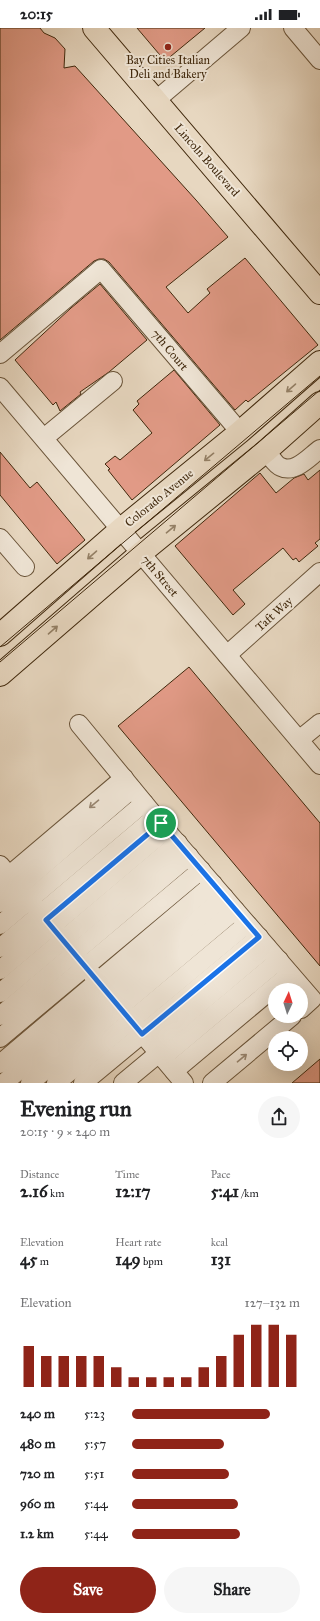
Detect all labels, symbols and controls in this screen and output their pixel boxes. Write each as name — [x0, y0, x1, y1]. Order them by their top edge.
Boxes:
text: 20:15 — [20, 5, 53, 23]
marker: Bay Cities Italian Deli and Bakery — [163, 42, 173, 52]
place label: Bay Cities Italian Deli and Bakery — [126, 53, 211, 81]
street label: Lincoln Boulevard — [172, 121, 242, 199]
street label: 7th Court — [149, 327, 192, 374]
one-way arrow — [285, 383, 296, 392]
one-way arrow — [204, 452, 215, 461]
street label: Colorado Avenue — [122, 466, 196, 530]
one-way arrow — [166, 524, 177, 533]
one-way arrow — [87, 550, 97, 559]
street label: 7th Street — [139, 552, 182, 600]
street label: Taft Way — [253, 594, 296, 634]
one-way arrow — [47, 626, 58, 635]
one-way arrow — [89, 799, 99, 808]
pin — [144, 806, 178, 840]
icon: arrive — [150, 812, 172, 834]
north arrow — [268, 983, 308, 1023]
map controls — [268, 983, 308, 1071]
button: locate — [268, 1031, 308, 1071]
one-way arrow — [237, 1054, 248, 1062]
text: Evening run — [20, 1095, 132, 1122]
button: share — [258, 1096, 300, 1138]
text: 20:15 · 9 × 240 m — [20, 1124, 110, 1140]
text: Distance — [20, 1168, 59, 1181]
text: Time — [115, 1168, 140, 1181]
text: Pace — [211, 1168, 231, 1181]
text: 2.16 — [20, 1181, 48, 1202]
text: 12:17 — [115, 1181, 151, 1202]
text: 5:41 — [211, 1181, 239, 1202]
text: km — [48, 1187, 64, 1200]
text: /km — [239, 1187, 259, 1200]
text: Elevation — [20, 1236, 64, 1249]
text: Heart rate — [115, 1236, 162, 1249]
text: kcal — [211, 1236, 228, 1249]
text: 45 — [20, 1249, 37, 1270]
text: 149 — [115, 1249, 141, 1270]
text: 131 — [211, 1249, 231, 1270]
text: m — [37, 1255, 49, 1268]
text: bpm — [141, 1255, 163, 1268]
text: Elevation — [20, 1295, 72, 1311]
text: 127–132 m — [245, 1295, 300, 1311]
text: 240 m — [20, 1406, 55, 1422]
text: 5:23 — [84, 1406, 105, 1422]
text: 480 m — [20, 1436, 55, 1452]
text: 5:57 — [84, 1436, 106, 1452]
text: 720 m — [20, 1466, 55, 1482]
text: 5:51 — [84, 1466, 105, 1482]
text: 960 m — [20, 1496, 55, 1512]
text: 5:44 — [84, 1496, 108, 1512]
text: 1.2 km — [20, 1526, 54, 1542]
text: 5:44 — [84, 1526, 108, 1542]
button: Save — [20, 1567, 156, 1613]
button: Share — [164, 1567, 300, 1613]

